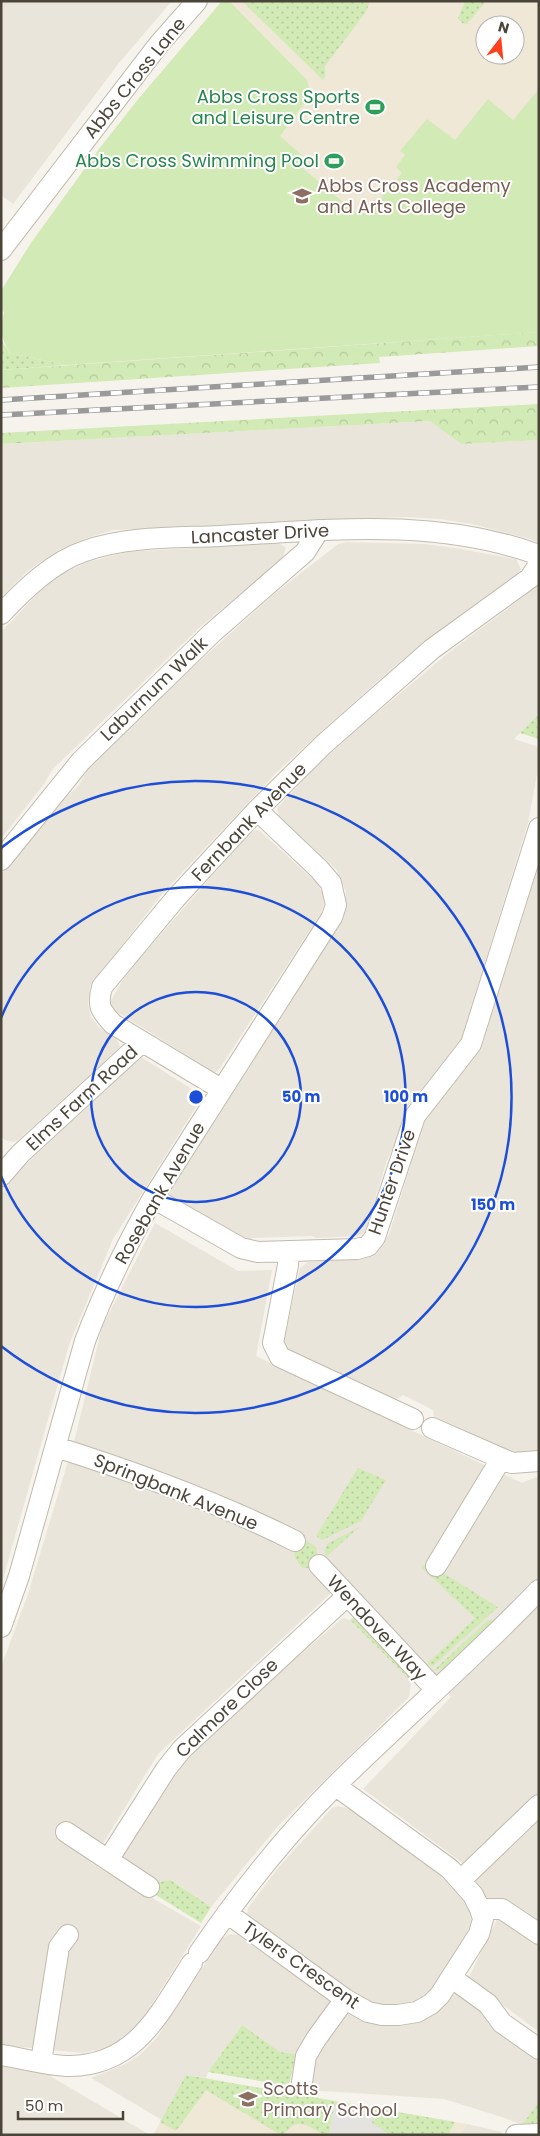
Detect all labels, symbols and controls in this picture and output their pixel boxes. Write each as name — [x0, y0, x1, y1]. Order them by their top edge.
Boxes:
street label: Abbs Cross Lane — [78, 12, 191, 143]
north arrow — [475, 15, 525, 65]
text: N — [496, 16, 511, 39]
place label: Abbs Cross Sports and Leisure Centre — [191, 84, 360, 130]
sports icon: Abbs Cross Sports and Leisure Centre — [364, 96, 386, 118]
place label: Abbs Cross Swimming Pool — [75, 148, 319, 173]
sports icon: Abbs Cross Swimming Pool — [323, 150, 345, 172]
place label: Abbs Cross Academy and Arts College — [317, 173, 511, 219]
school or university icon: Abbs Cross Academy and Arts College — [291, 185, 313, 207]
street label: Lancaster Drive — [190, 517, 330, 550]
street label: Laburnum Walk — [95, 630, 213, 746]
street label: Fernbank Avenue — [185, 757, 312, 886]
street label: Elms Farm Road — [20, 1039, 143, 1156]
text: 50 m — [282, 1086, 320, 1107]
text: 100 m — [384, 1086, 428, 1107]
centre of rings — [187, 1088, 205, 1106]
street label: Rosebank Avenue — [109, 1117, 211, 1269]
street label: Hunter Drive — [362, 1126, 421, 1238]
text: 150 m — [471, 1194, 515, 1215]
street label: Springbank Avenue — [90, 1447, 262, 1536]
street label: Wendover Way — [322, 1569, 433, 1686]
street label: Calmore Close — [170, 1652, 283, 1763]
street label: Tylers Crescent — [238, 1915, 365, 2014]
place label: Scotts Primary School — [263, 2076, 397, 2122]
scale bar — [18, 2088, 122, 2120]
school or university icon: Scotts Primary School — [237, 2088, 259, 2110]
text: 50 m — [25, 2095, 63, 2116]

